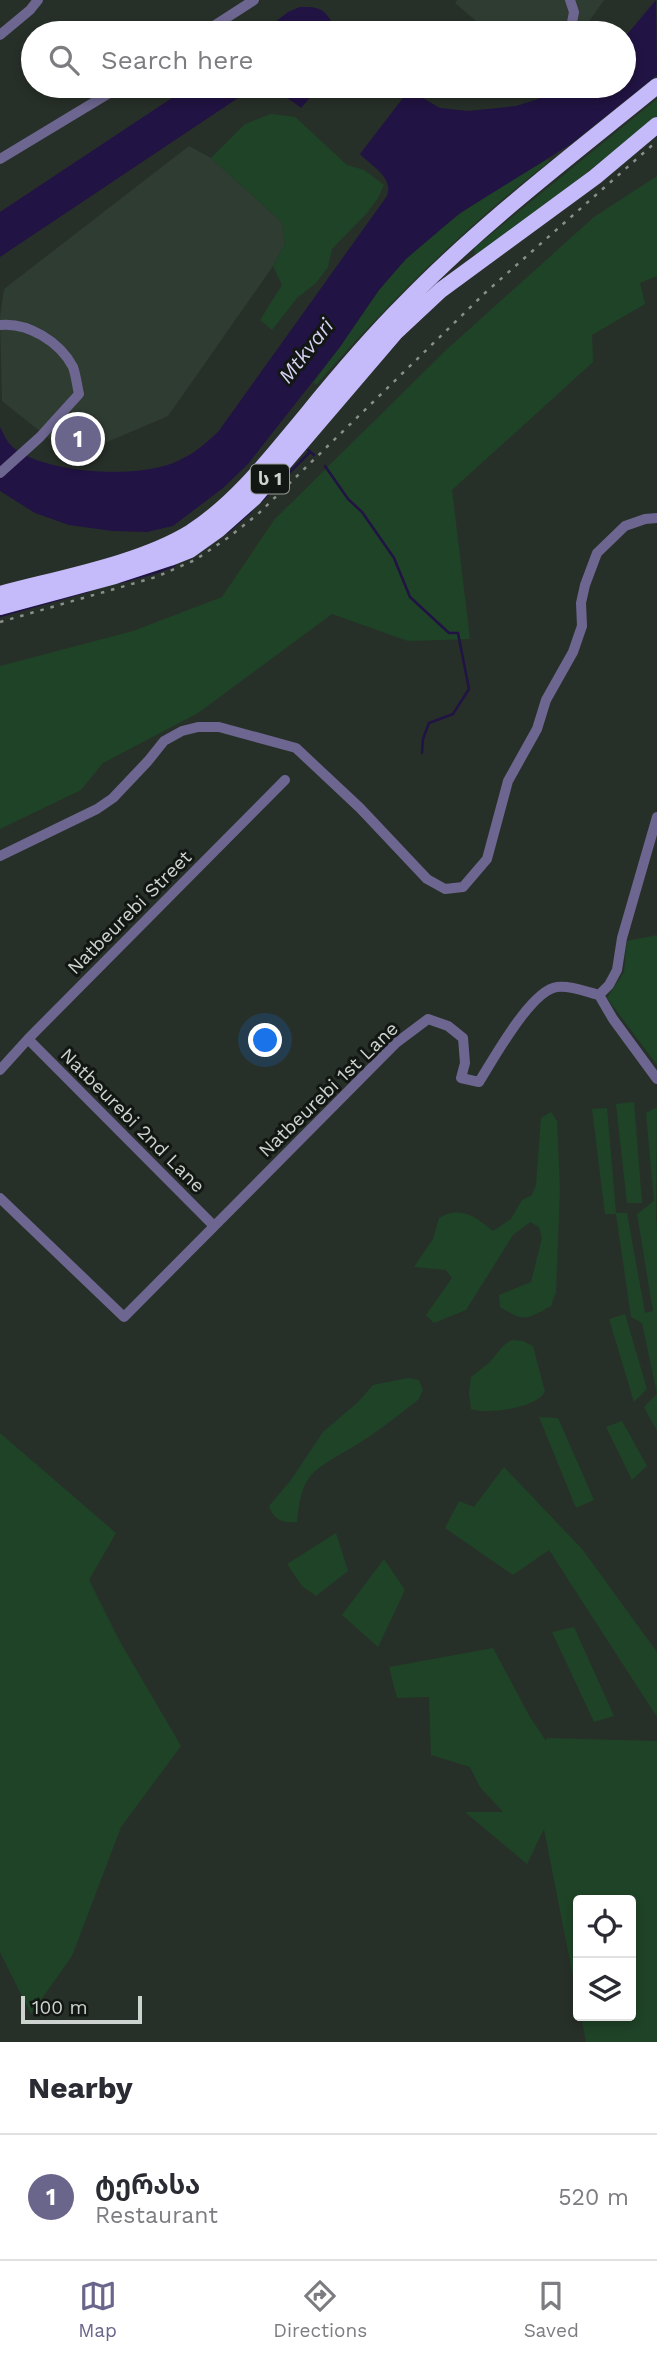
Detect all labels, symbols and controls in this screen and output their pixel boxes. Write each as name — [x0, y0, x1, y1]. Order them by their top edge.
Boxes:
search box — [21, 21, 636, 98]
icon: search — [45, 41, 83, 79]
text: Search here — [101, 45, 253, 75]
water label: Mtkvari — [273, 313, 339, 388]
pin: 1 — [55, 413, 101, 465]
road number: ს 1 — [251, 464, 289, 494]
street label: Natbeurebi Street — [63, 846, 196, 979]
street label: Natbeurebi 1st Lane — [254, 1017, 403, 1162]
your location — [248, 1023, 282, 1057]
street label: Natbeurebi 2nd Lane — [56, 1043, 210, 1197]
map controls — [573, 1895, 636, 2021]
button: locate — [573, 1895, 636, 1958]
button: layers — [573, 1958, 636, 2021]
scale bar — [21, 1993, 142, 2025]
text: 100 m — [32, 1996, 88, 2019]
text: Nearby — [28, 2070, 133, 2105]
text: ტერასა — [95, 2170, 200, 2200]
text: 1 — [46, 2184, 56, 2211]
text: 520 m — [558, 2184, 629, 2211]
text: Restaurant — [95, 2202, 218, 2229]
tab: Map — [78, 2277, 117, 2342]
tab: Directions — [273, 2277, 367, 2342]
tab: Saved — [524, 2277, 579, 2342]

